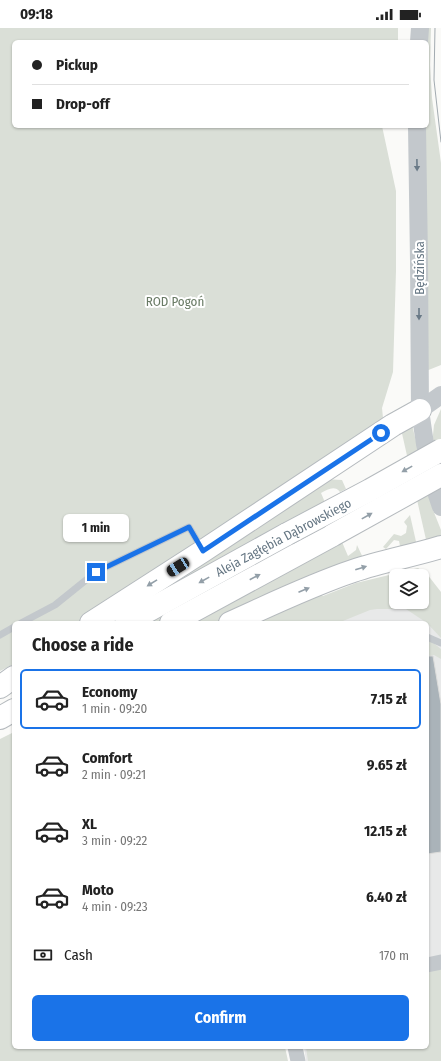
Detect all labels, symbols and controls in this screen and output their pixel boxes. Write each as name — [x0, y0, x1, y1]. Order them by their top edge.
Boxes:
text: 09:18 — [20, 5, 53, 23]
text: Pickup — [56, 56, 98, 74]
text: Drop-off — [56, 95, 110, 113]
one-way arrow — [414, 159, 421, 171]
street label: Będzińska — [412, 241, 427, 295]
park label: ROD Pogoń — [146, 294, 204, 309]
one-way arrow — [416, 308, 422, 321]
route start — [372, 424, 390, 442]
one-way arrow — [401, 466, 413, 473]
street label: Aleja Zagłębia Dąbrowskiego — [213, 495, 354, 580]
one-way arrow — [361, 513, 373, 520]
callout: 1 min — [63, 514, 129, 542]
text: 1 min — [82, 520, 110, 535]
car — [165, 556, 191, 578]
route end — [87, 563, 105, 581]
one-way arrow — [355, 565, 367, 571]
map controls — [389, 569, 429, 609]
button: layers — [389, 569, 429, 609]
one-way arrow — [249, 574, 261, 581]
one-way arrow — [198, 577, 210, 584]
one-way arrow — [146, 580, 158, 587]
one-way arrow — [298, 587, 309, 593]
text: Choose a ride — [32, 634, 134, 656]
icon: car — [34, 681, 70, 717]
text: Economy — [82, 683, 137, 701]
text: 7.15 zł — [371, 690, 407, 708]
text: 1 min · 09:20 — [82, 701, 147, 716]
icon: car — [34, 747, 70, 783]
text: Comfort — [82, 749, 133, 767]
text: 9.65 zł — [367, 756, 407, 774]
text: 2 min · 09:21 — [82, 767, 146, 782]
icon: car — [34, 813, 70, 849]
text: XL — [82, 815, 97, 833]
text: 12.15 zł — [364, 822, 407, 840]
text: 3 min · 09:22 — [82, 833, 147, 848]
icon: car — [34, 879, 70, 915]
text: Moto — [82, 881, 114, 899]
text: 6.40 zł — [366, 888, 407, 906]
text: 4 min · 09:23 — [82, 899, 148, 914]
icon: cash — [32, 944, 54, 966]
text: Cash — [64, 946, 93, 964]
text: 170 m — [379, 948, 409, 963]
button: Confirm — [32, 995, 409, 1041]

